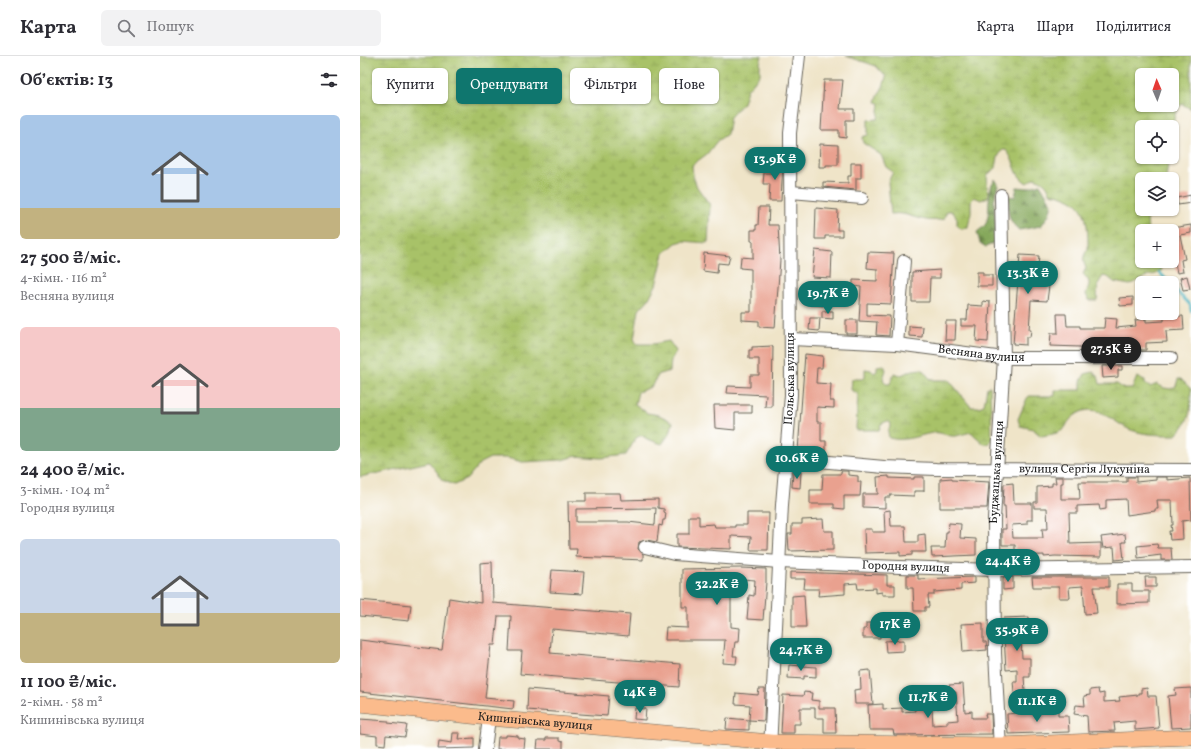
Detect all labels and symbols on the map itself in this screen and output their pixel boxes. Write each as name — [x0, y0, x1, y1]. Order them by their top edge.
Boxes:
north arrow — [1135, 68, 1179, 112]
pin: 13.9K ₴ — [738, 147, 812, 181]
pin: 13.3K ₴ — [991, 261, 1065, 295]
pin: 19.7K ₴ — [791, 281, 865, 315]
street label: Польська вулиця — [781, 332, 799, 426]
pin: 27.5K ₴ — [1074, 337, 1148, 371]
street label: Весняна вулиця — [937, 341, 1025, 366]
street label: Буджацька вулиця — [986, 420, 1008, 524]
pin: 10.6K ₴ — [760, 446, 834, 480]
street label: вулиця Сергія Лукуніна — [1019, 461, 1150, 478]
pin: 24.4K ₴ — [971, 549, 1045, 583]
street label: Городня вулиця — [862, 557, 950, 577]
pin: 32.2K ₴ — [680, 572, 754, 606]
pin: 17K ₴ — [867, 612, 923, 646]
pin: 35.9K ₴ — [980, 618, 1054, 652]
pin: 24.7K ₴ — [764, 638, 838, 672]
pin: 14K ₴ — [612, 680, 668, 714]
pin: 11.7K ₴ — [891, 685, 965, 719]
pin: 11.1K ₴ — [1000, 689, 1074, 723]
street label: Кишинівська вулиця — [477, 709, 593, 735]

